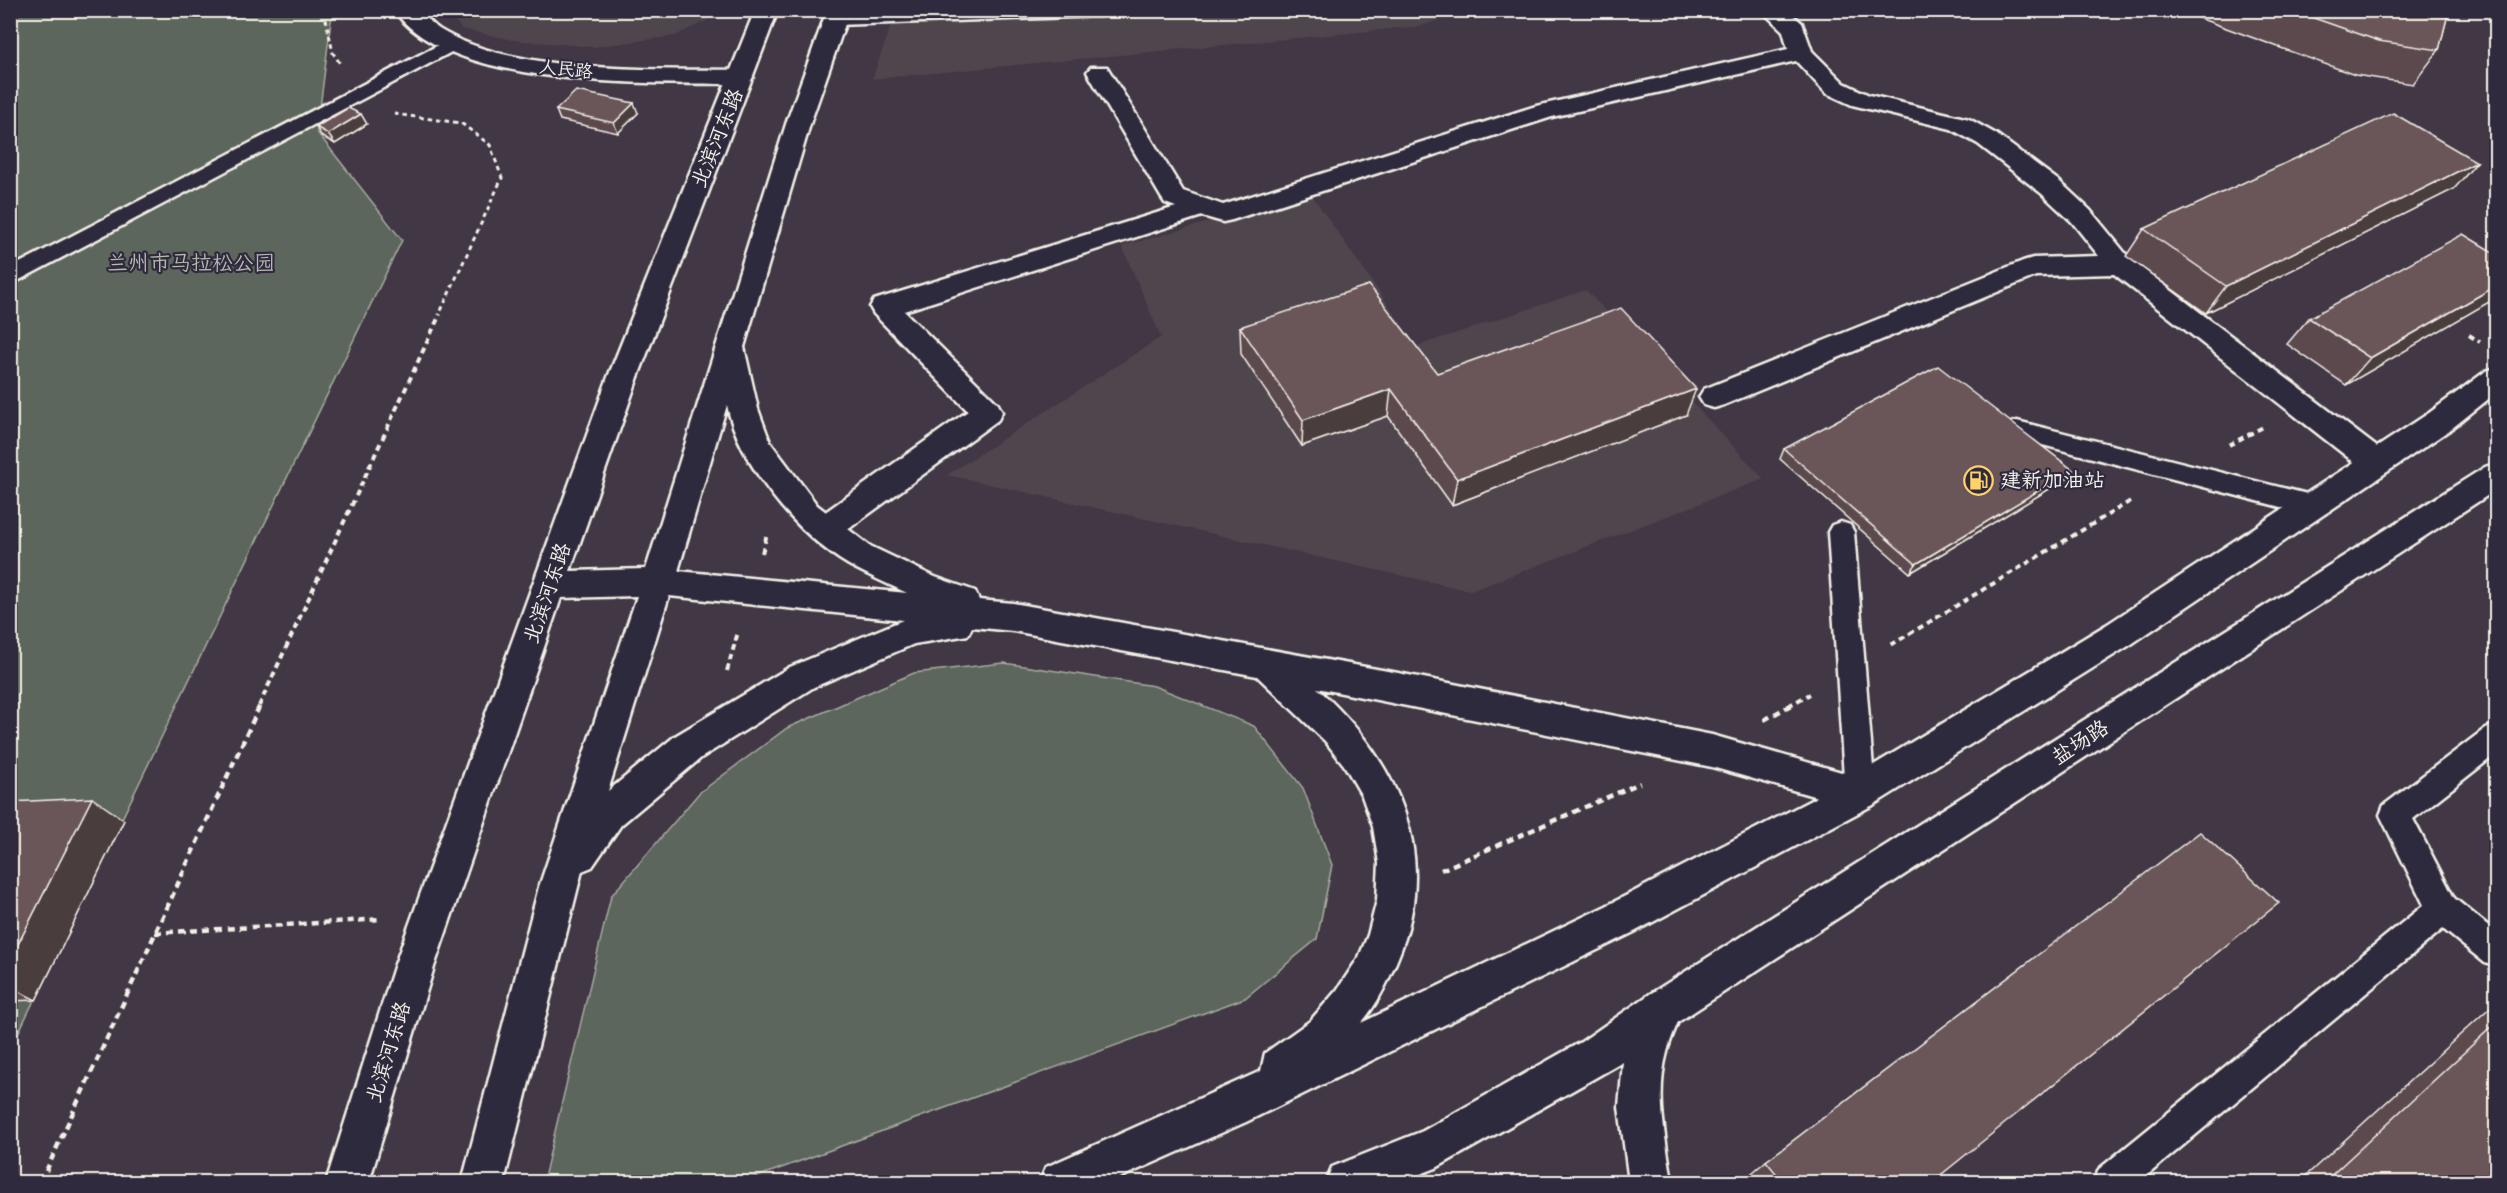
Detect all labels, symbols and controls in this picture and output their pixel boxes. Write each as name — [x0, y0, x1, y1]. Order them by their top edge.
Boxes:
street label: 人民路 — [538, 55, 594, 83]
street label: 北滨河东路 — [685, 84, 748, 191]
park label: 兰州市马拉松公园 — [107, 250, 275, 275]
fuel station icon: 建新加油站 — [1963, 464, 1995, 496]
place label: 建新加油站 — [2000, 467, 2105, 492]
street label: 北滨河东路 — [518, 539, 575, 647]
street label: 盐场路 — [2047, 714, 2113, 769]
street label: 北滨河东路 — [360, 998, 415, 1106]

